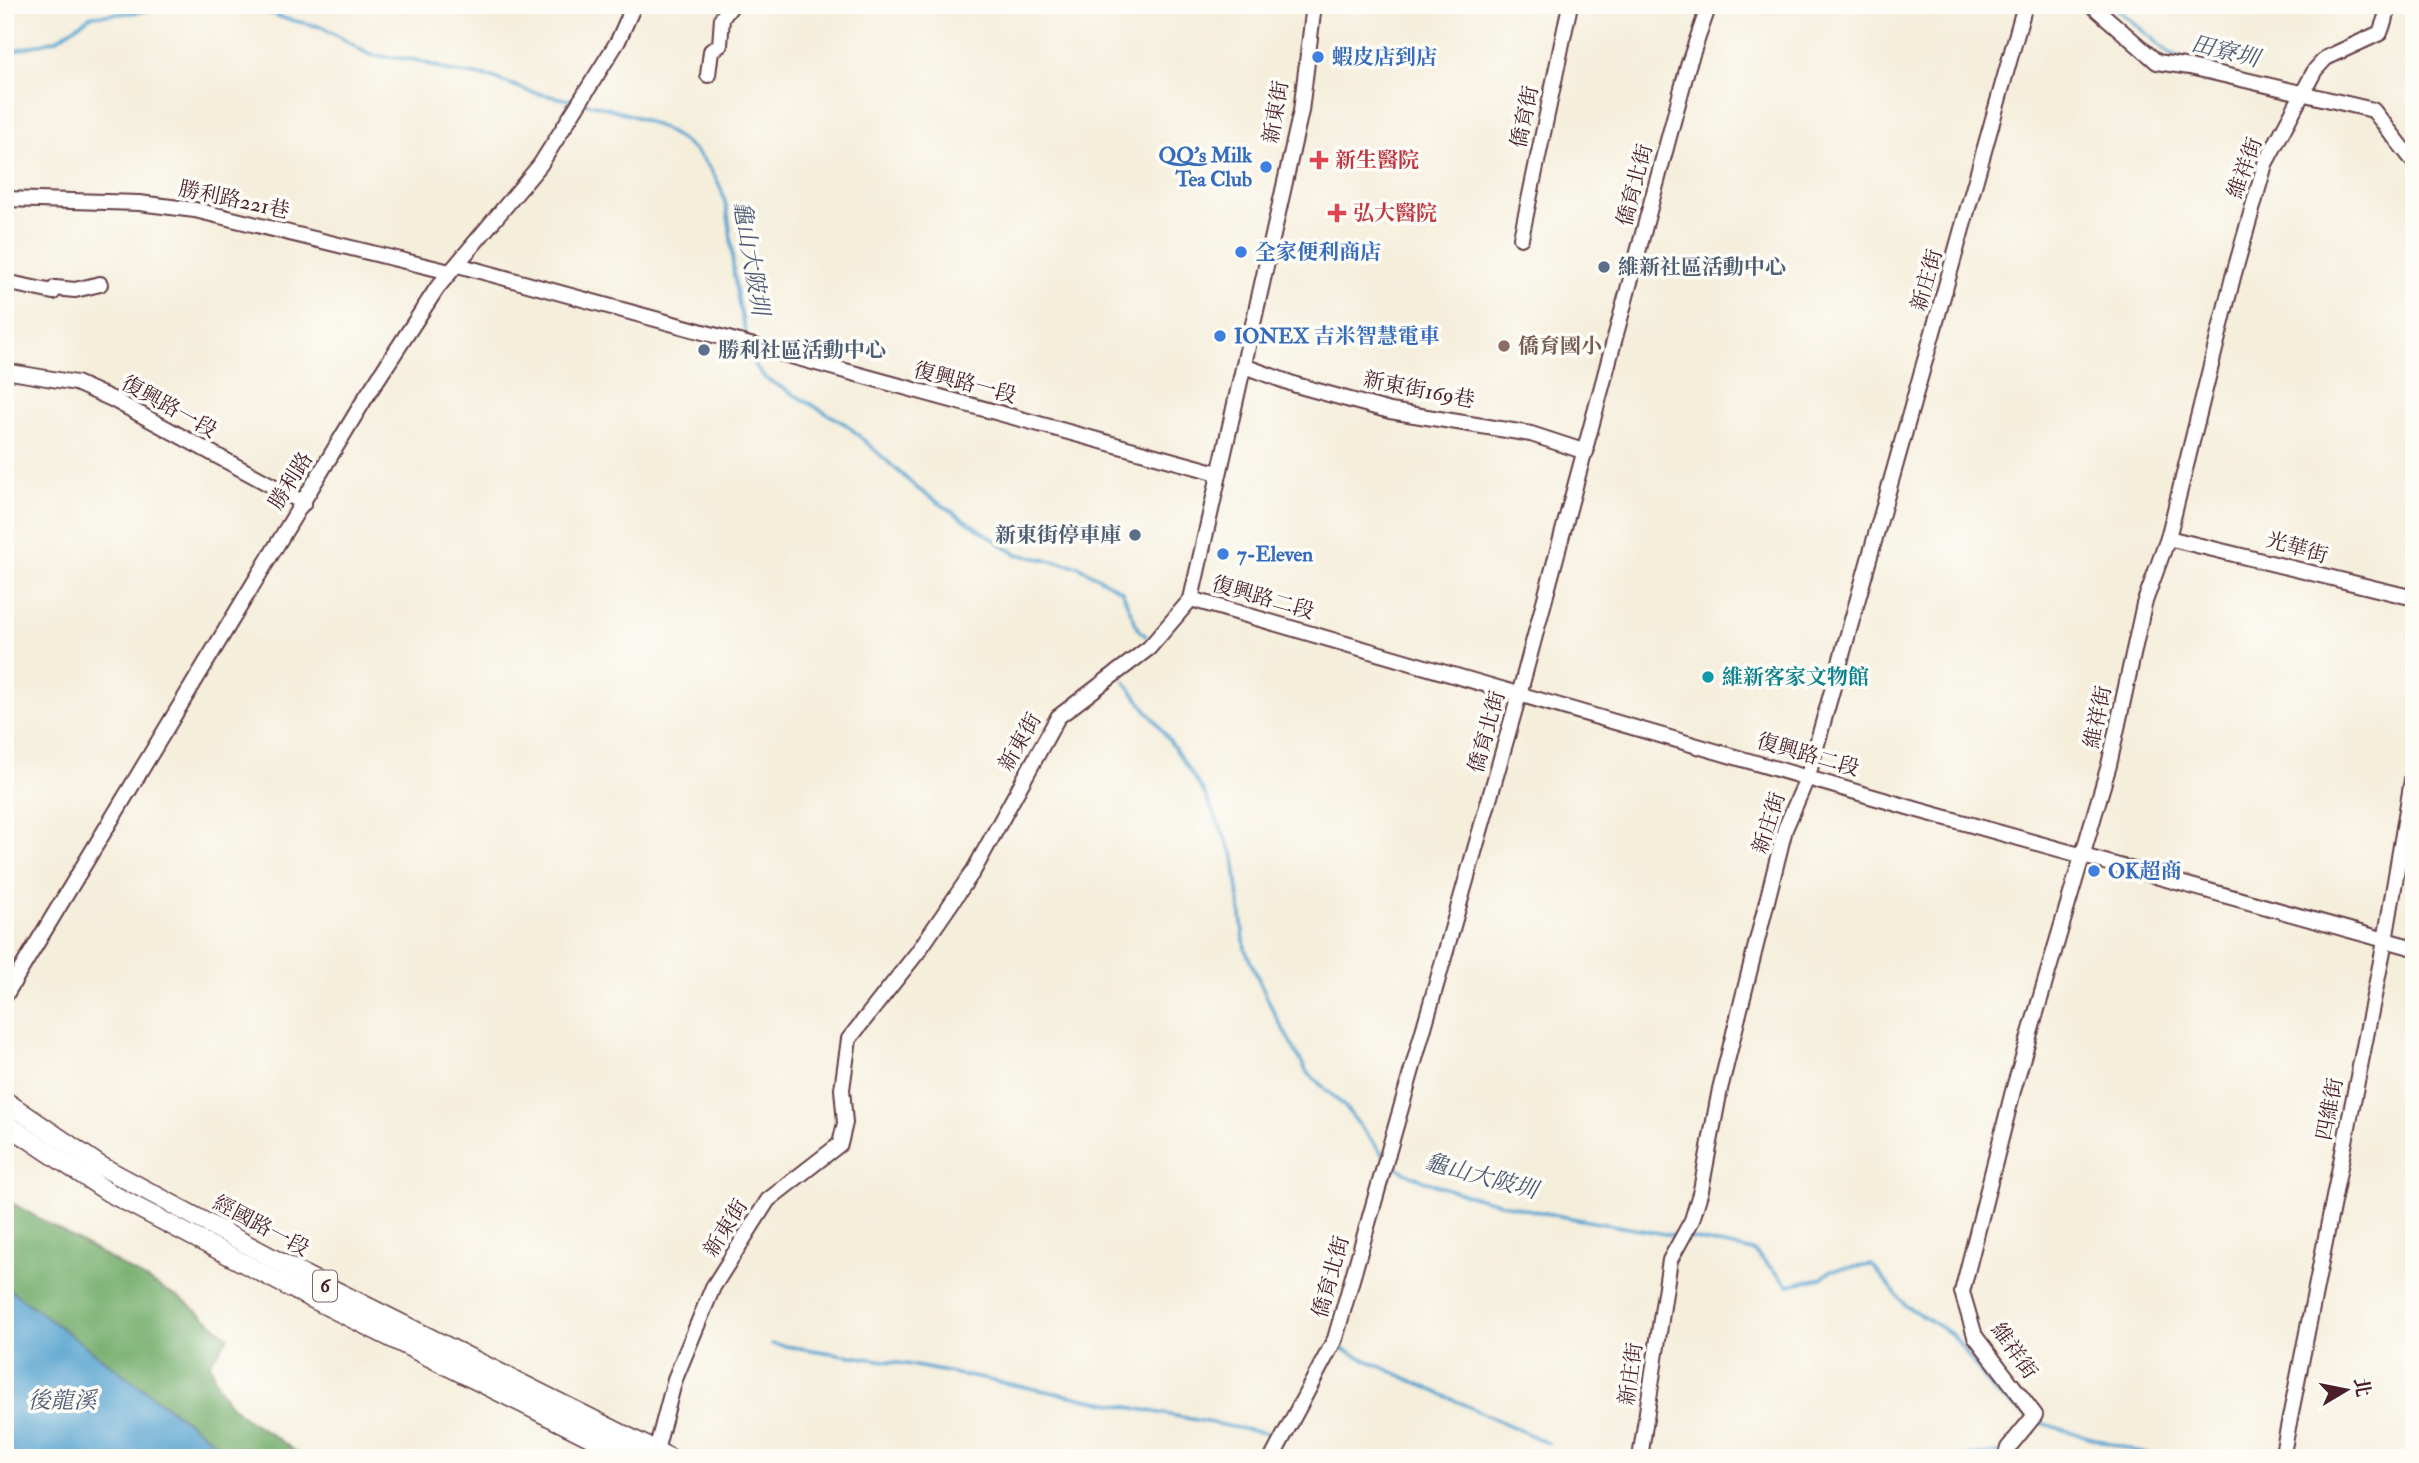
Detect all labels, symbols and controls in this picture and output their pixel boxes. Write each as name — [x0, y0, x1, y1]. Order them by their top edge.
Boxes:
water label: 田寮圳 — [2188, 29, 2266, 74]
place label: 蝦皮店到店 — [1332, 44, 1437, 71]
marker: 蝦皮店到店 — [1310, 49, 1326, 65]
street label: 新東街 — [1257, 79, 1295, 145]
street label: 僑育街 — [1505, 83, 1545, 151]
street label: 維祥街 — [2222, 134, 2268, 202]
street label: 僑育北街 — [1611, 141, 1659, 229]
place label: QQ's Milk Tea Club — [1159, 142, 1253, 193]
place label: 新生醫院 — [1335, 147, 1419, 174]
marker: 新生醫院 — [1309, 150, 1329, 170]
marker: QQ's Milk Tea Club — [1258, 159, 1274, 175]
street label: 勝利路221巷 — [176, 175, 292, 225]
water label: 龜山大陂圳 — [727, 199, 776, 321]
place label: 弘大醫院 — [1353, 200, 1437, 227]
marker: 弘大醫院 — [1327, 203, 1347, 223]
place label: 全家便利商店 — [1255, 239, 1381, 266]
marker: 全家便利商店 — [1233, 244, 1249, 260]
street label: 新庄街 — [1905, 246, 1949, 314]
place label: 維新社區活動中心 — [1618, 254, 1786, 281]
marker: 維新社區活動中心 — [1596, 259, 1612, 275]
place label: IONEX 吉米智慧電車 — [1234, 323, 1440, 350]
marker: IONEX 吉米智慧電車 — [1212, 328, 1228, 344]
place label: 僑育國小 — [1518, 333, 1602, 360]
place label: 勝利社區活動中心 — [718, 337, 886, 364]
marker: 僑育國小 — [1496, 338, 1512, 354]
marker: 勝利社區活動中心 — [696, 342, 712, 358]
street label: 復興路一段 — [911, 356, 1019, 410]
street label: 新東街169巷 — [1361, 366, 1477, 414]
street label: 復興路一段 — [117, 370, 221, 444]
street label: 勝利路 — [263, 447, 319, 515]
place label: 新東街停車庫 — [995, 522, 1121, 549]
street label: 光華街 — [2263, 526, 2331, 570]
marker: 新東街停車庫 — [1127, 527, 1143, 543]
place label: 7-Eleven — [1237, 541, 1313, 568]
marker: 7-Eleven — [1215, 546, 1231, 562]
street label: 復興路二段 — [1209, 571, 1317, 625]
place label: 維新客家文物館 — [1722, 664, 1869, 691]
marker: 維新客家文物館 — [1700, 669, 1716, 685]
street label: 維祥街 — [2078, 683, 2118, 751]
street label: 僑育北街 — [1462, 688, 1512, 776]
street label: 新東街 — [993, 708, 1047, 776]
street label: 復興路二段 — [1754, 728, 1862, 782]
street label: 新庄街 — [1746, 789, 1792, 857]
place label: OK超商 — [2108, 858, 2182, 885]
marker: OK超商 — [2086, 863, 2102, 879]
street label: 四維街 — [2311, 1076, 2349, 1142]
water label: 龜山大陂圳 — [1422, 1147, 1544, 1206]
street label: 經國路一段 — [208, 1189, 314, 1263]
street label: 新東街 — [698, 1194, 754, 1262]
street label: 僑育北街 — [1306, 1233, 1356, 1321]
road number: 6 — [313, 1270, 337, 1302]
street label: 維祥街 — [1985, 1317, 2043, 1385]
street label: 新庄街 — [1613, 1341, 1649, 1407]
north arrow — [2310, 1354, 2380, 1424]
text: 北 — [2348, 1376, 2375, 1399]
water label: 後龍溪 — [28, 1386, 100, 1415]

